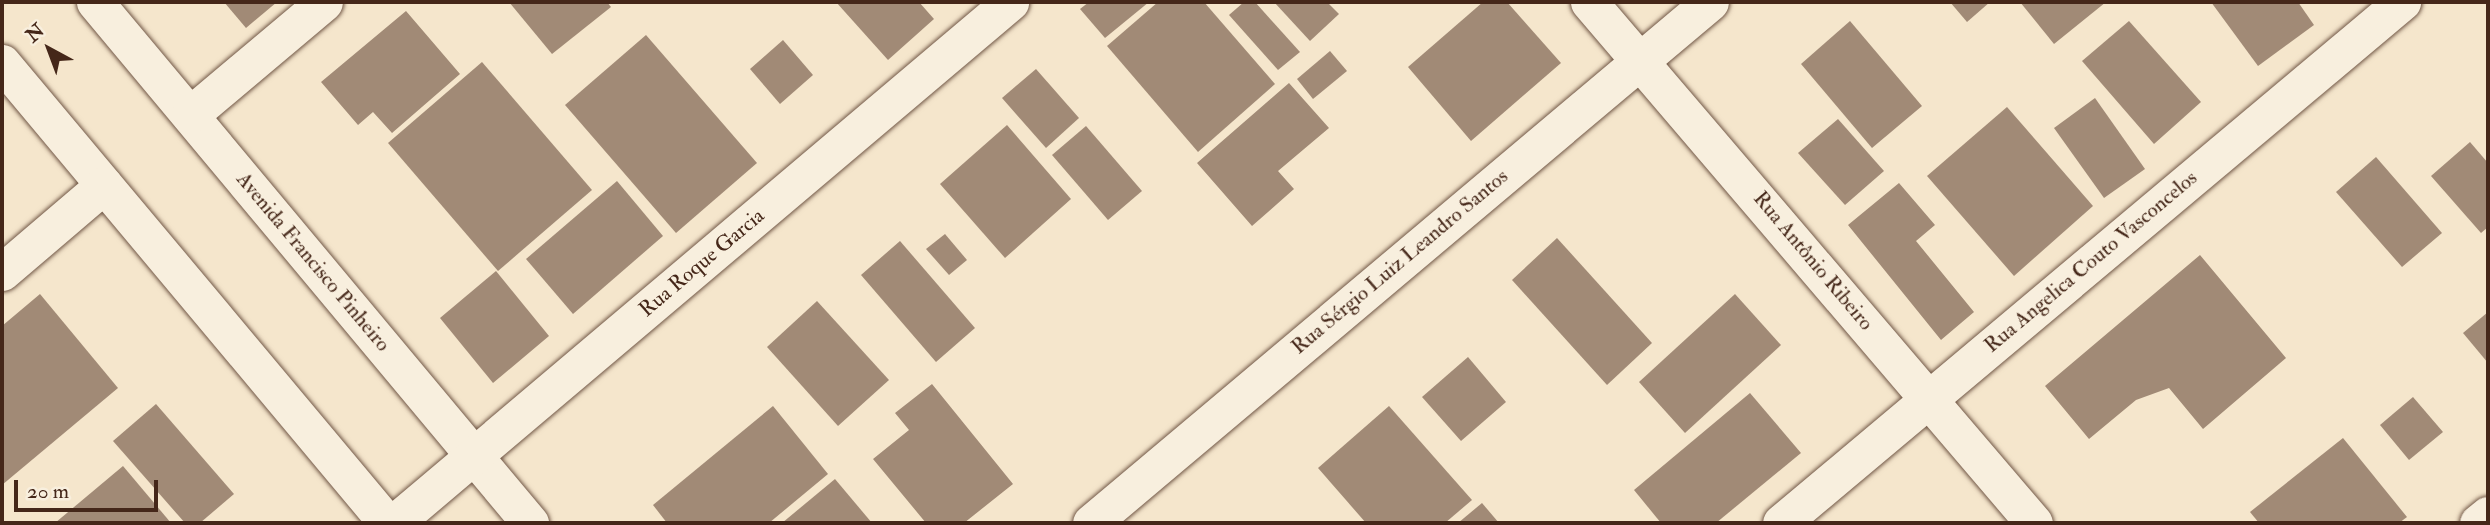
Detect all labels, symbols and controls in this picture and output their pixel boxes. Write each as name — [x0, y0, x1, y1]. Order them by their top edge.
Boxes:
north arrow — [14, 14, 84, 84]
text: N — [21, 19, 50, 48]
street label: Rua Sérgio Luiz Leandro Santos — [1287, 164, 1513, 360]
street label: Rua Angelica Couto Vasconcelos — [1979, 166, 2203, 358]
street label: Avenida Francisco Pinheiro — [231, 167, 395, 357]
street label: Rua Antônio Ribeiro — [1748, 186, 1878, 336]
street label: Rua Roque Garcia — [634, 203, 770, 323]
scale bar — [18, 466, 161, 510]
text: 20 m — [27, 478, 69, 505]

